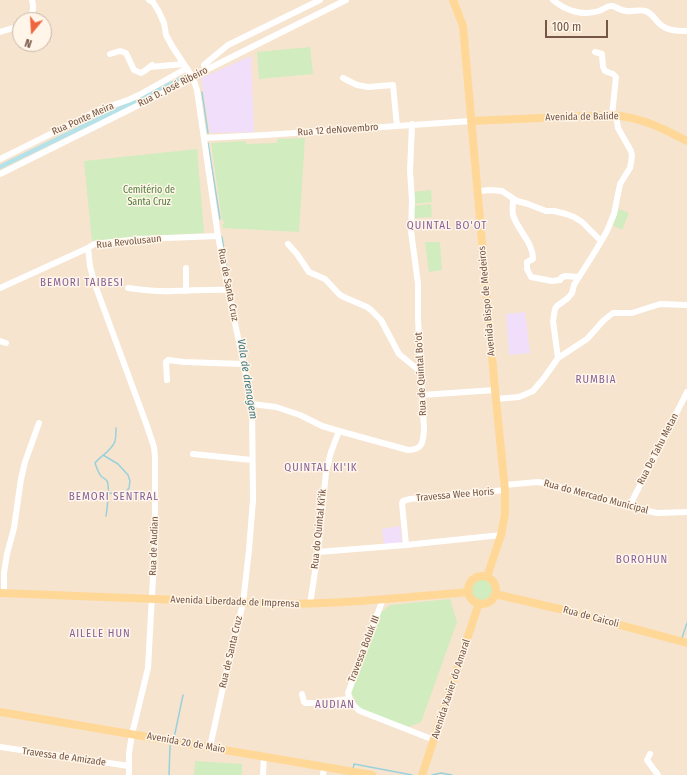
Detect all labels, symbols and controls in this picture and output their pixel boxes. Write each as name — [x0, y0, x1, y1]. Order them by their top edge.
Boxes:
north arrow — [12, 12, 52, 52]
scale bar — [547, 12, 610, 38]
text: 100 m — [552, 20, 581, 34]
text: N — [23, 36, 34, 50]
street label: Rua D. José Ribeiro — [136, 64, 210, 110]
street label: Rua Ponte Meira — [50, 100, 116, 138]
street label: Avenida de Balide — [545, 110, 619, 124]
street label: Rua 12 deNovembro — [297, 121, 379, 139]
park label: Cemitério de Santa Cruz — [123, 184, 175, 208]
district label: QUINTAL BO'OT — [407, 219, 487, 233]
street label: Rua Revolusaun — [96, 233, 162, 251]
street label: Avenida Bispo de Medeiros — [476, 245, 498, 357]
street label: Rua de Santa Cruz — [215, 248, 241, 322]
district label: BEMORI TAIBESI — [40, 276, 124, 290]
street label: Rua de Quintal Bo'ot — [413, 332, 429, 416]
water label: Vala de drenagem — [234, 338, 260, 420]
district label: RUMBIA — [576, 373, 616, 387]
street label: Rua De Tahu Metan — [635, 411, 681, 487]
district label: QUINTAL KI'IK — [284, 461, 358, 475]
street label: Rua do Mercado Municipal — [542, 477, 650, 517]
street label: Travessa Wee Horis — [415, 486, 495, 504]
street label: Rua do Quintal Ki'ik — [309, 488, 329, 570]
district label: BEMORI SENTRAL — [69, 490, 159, 504]
street label: Rua de Audian — [147, 516, 161, 576]
district label: BOROHUN — [616, 553, 668, 567]
street label: Avenida Liberdade de Imprensa — [170, 594, 300, 610]
street label: Rua de Caicoli — [562, 604, 620, 630]
street label: Travessa Boluk III — [346, 614, 382, 684]
street label: Rua de Santa Cruz — [217, 615, 245, 689]
district label: AILELE HUN — [69, 627, 131, 641]
street label: Avenida Xavier do Amaral — [429, 638, 473, 740]
district label: AUDIAN — [315, 698, 355, 712]
street label: Avenida 20 de Maio — [146, 730, 226, 756]
street label: Travessa de Amizade — [21, 745, 107, 769]

